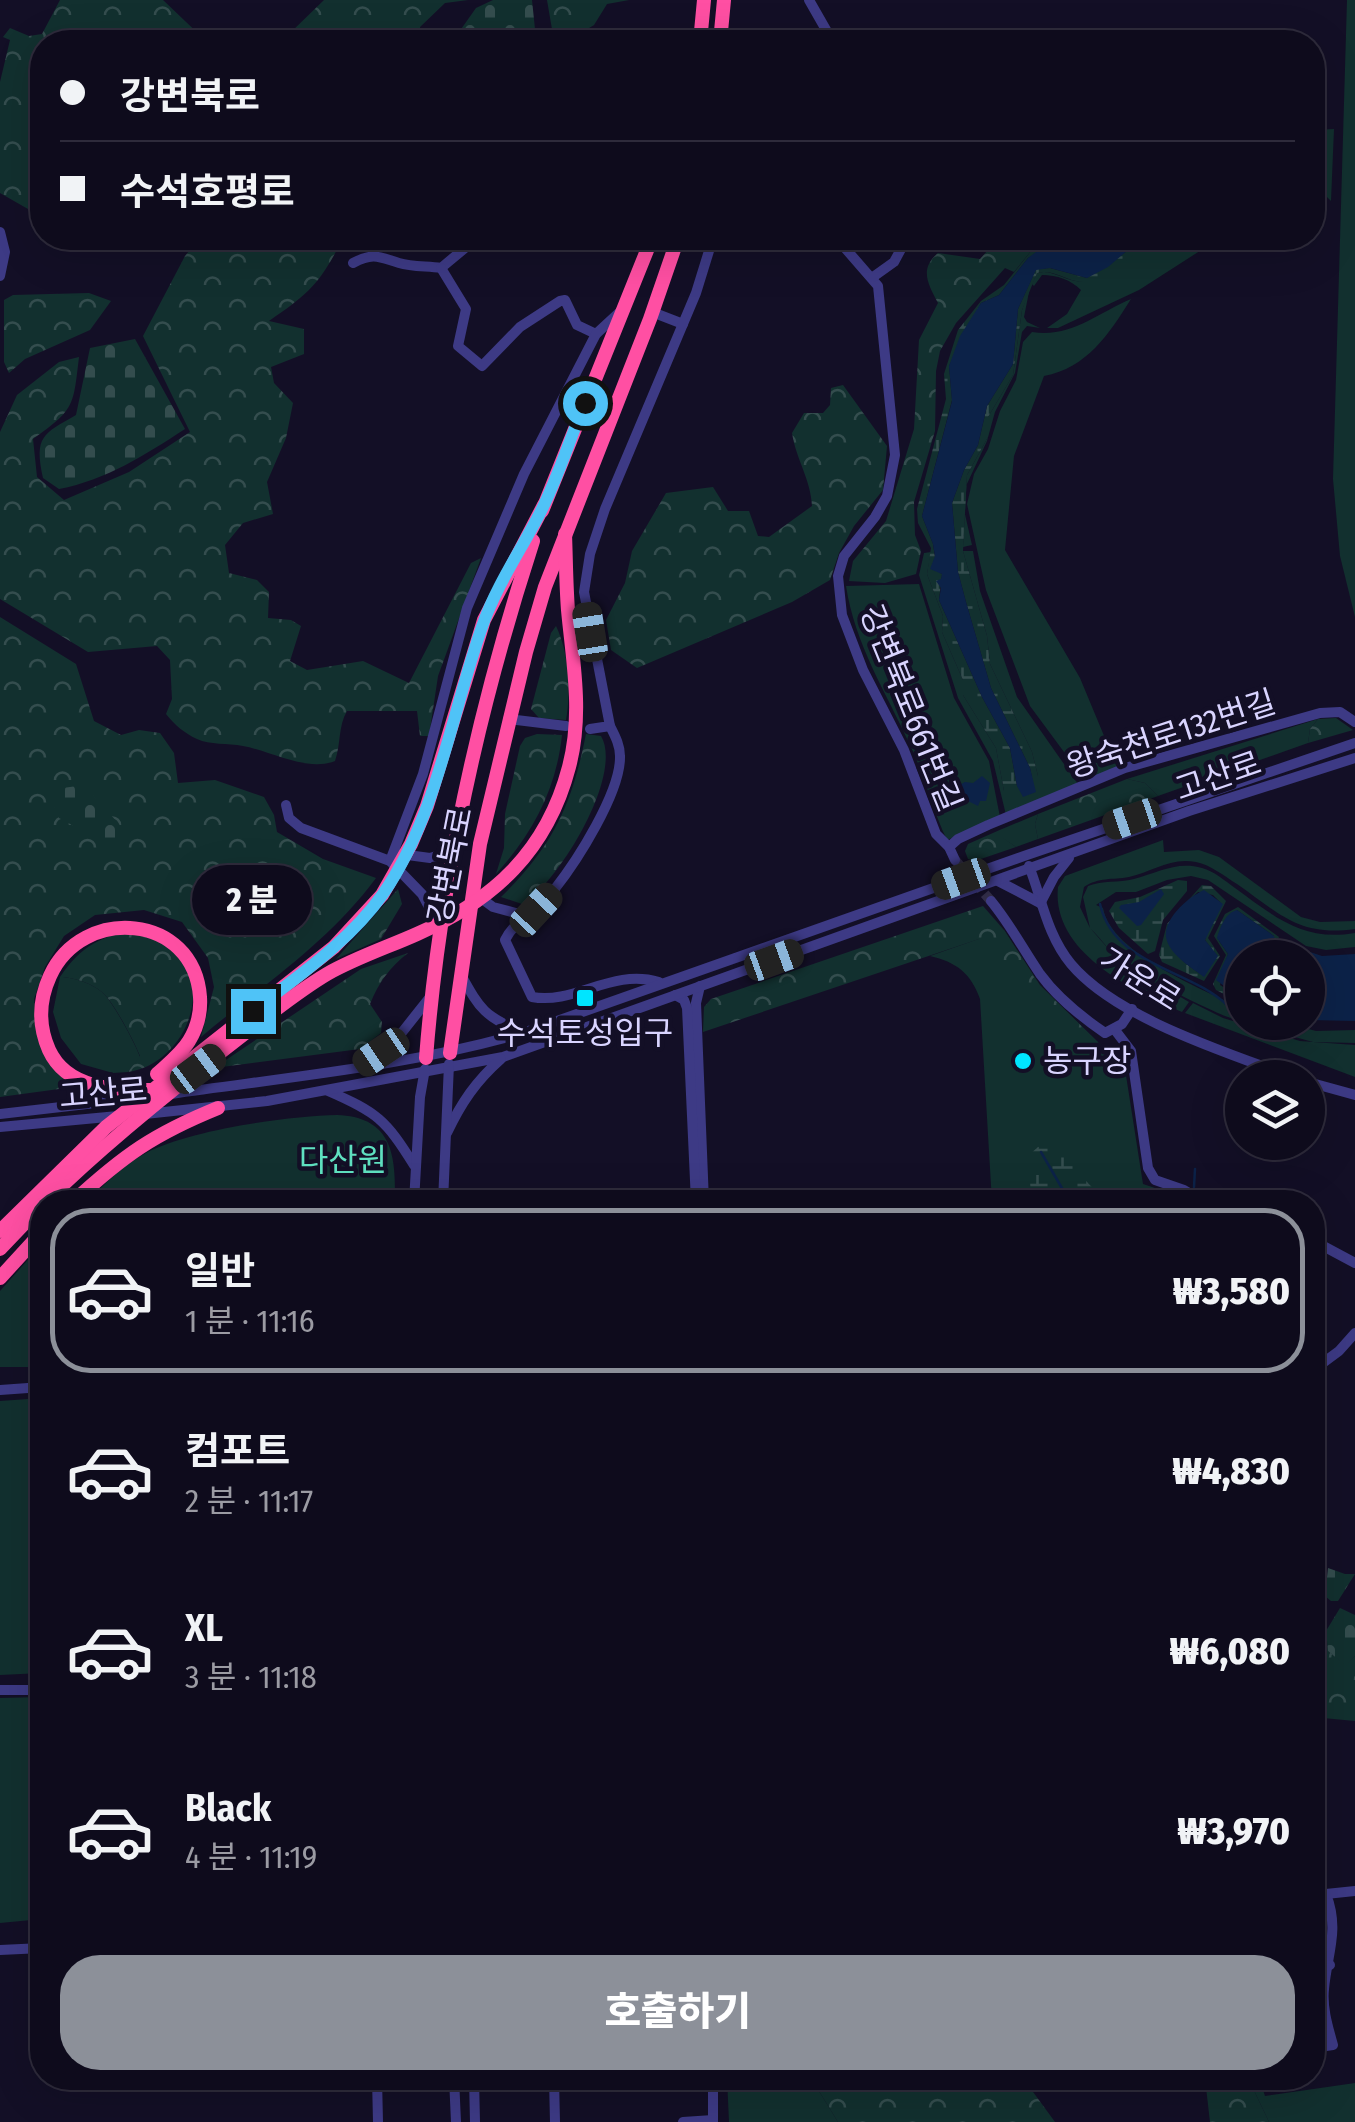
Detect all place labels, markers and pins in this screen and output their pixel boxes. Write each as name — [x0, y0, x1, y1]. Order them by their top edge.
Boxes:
marker: 수석토성입구 — [574, 987, 596, 1009]
place label: 수석토성입구 — [497, 1014, 673, 1052]
place label: 농구장 — [1043, 1042, 1131, 1080]
marker: 농구장 — [1012, 1050, 1034, 1072]

